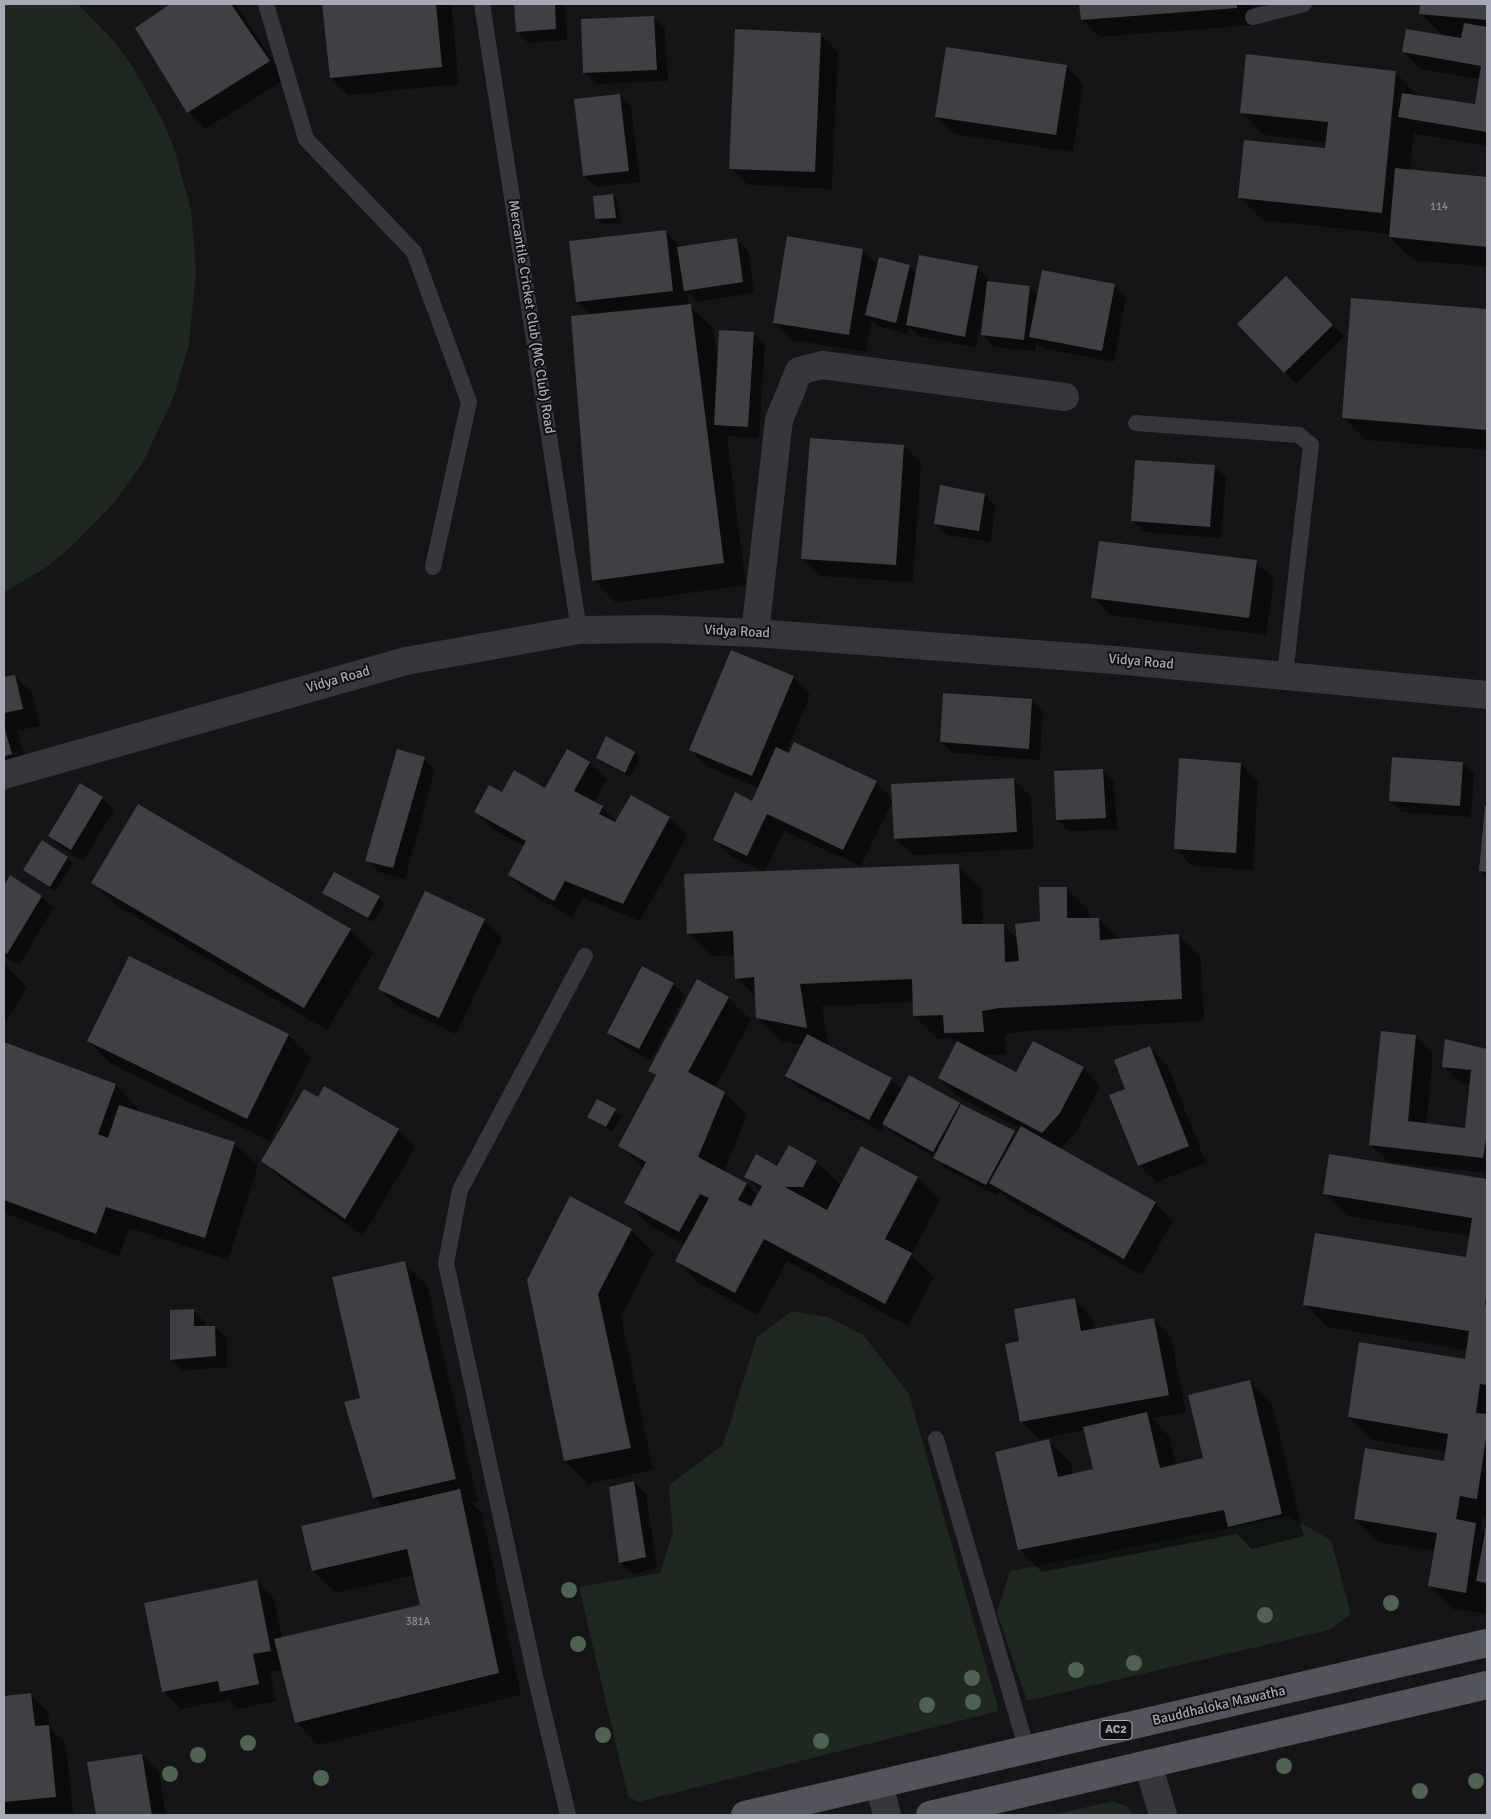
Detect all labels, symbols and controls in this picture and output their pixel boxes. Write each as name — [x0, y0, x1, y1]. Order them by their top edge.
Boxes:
street label: Mercantile Cricket Club (MC Club) Road — [504, 199, 558, 435]
house number: 114 — [1430, 200, 1448, 214]
street label: Vidya Road — [704, 622, 770, 642]
street label: Vidya Road — [1108, 651, 1174, 673]
street label: Vidya Road — [304, 663, 372, 697]
house number: 381A — [406, 1615, 430, 1629]
street label: Bauddhaloka Mawatha — [1151, 1683, 1287, 1729]
road number: AC2 — [1100, 1720, 1132, 1740]

